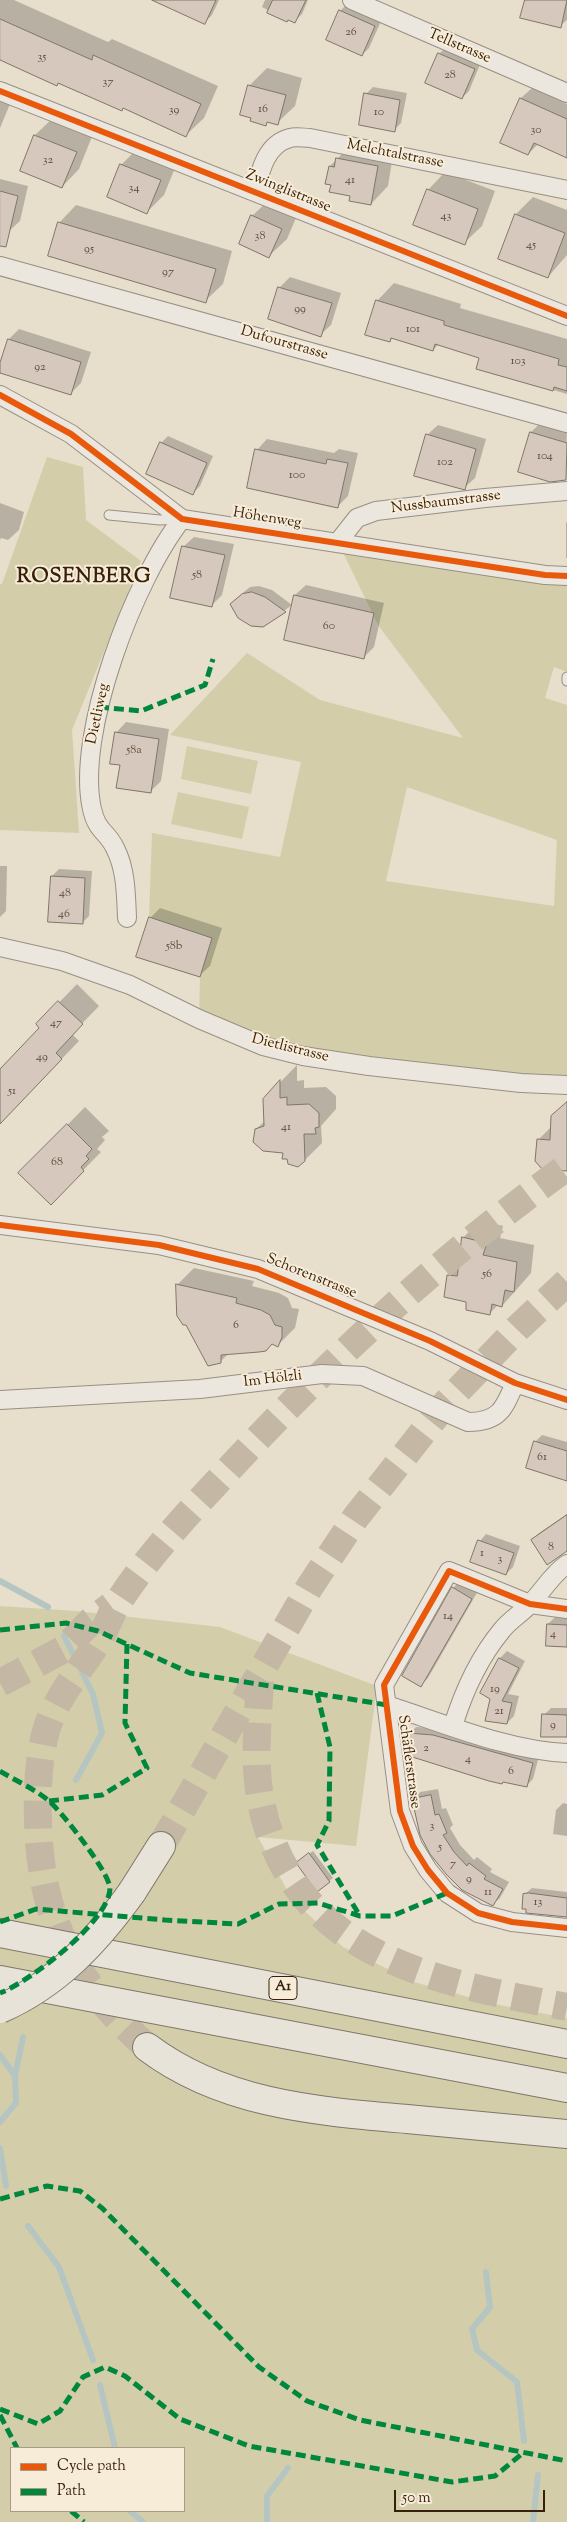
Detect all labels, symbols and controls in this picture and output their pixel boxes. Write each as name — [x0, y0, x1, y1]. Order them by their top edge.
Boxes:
house number: 26 — [345, 26, 357, 40]
street label: Tellstrasse — [425, 26, 493, 68]
house number: 35 — [38, 51, 46, 65]
house number: 28 — [444, 69, 456, 83]
house number: 37 — [103, 76, 113, 90]
house number: 16 — [258, 103, 268, 117]
house number: 39 — [169, 104, 179, 118]
house number: 10 — [374, 106, 384, 120]
house number: 30 — [530, 124, 542, 138]
street label: Melchtalstrasse — [345, 137, 445, 173]
house number: 32 — [43, 154, 53, 168]
street label: Zwinglistrasse — [243, 167, 333, 217]
house number: 41 — [345, 174, 355, 188]
house number: 34 — [129, 182, 139, 196]
house number: 43 — [441, 210, 451, 224]
house number: 38 — [255, 230, 265, 244]
house number: 45 — [526, 239, 536, 253]
house number: 95 — [84, 243, 94, 257]
house number: 97 — [162, 266, 174, 280]
house number: 99 — [294, 303, 306, 317]
street label: Dufourstrasse — [238, 323, 330, 365]
house number: 101 — [406, 323, 420, 337]
house number: 103 — [510, 355, 526, 369]
house number: 92 — [34, 361, 46, 375]
house number: 104 — [537, 450, 553, 464]
house number: 102 — [437, 456, 453, 470]
house number: 100 — [289, 469, 305, 483]
street label: Nussbaumstrasse — [390, 487, 502, 519]
street label: Höhenweg — [231, 505, 303, 533]
district label: ROSENBERG — [16, 567, 152, 591]
house number: 58 — [192, 569, 202, 583]
house number: 60 — [323, 620, 335, 634]
street label: Dietliweg — [84, 682, 114, 746]
house number: 58a — [126, 744, 142, 758]
house number: 48 — [59, 887, 71, 901]
house number: 46 — [58, 908, 70, 922]
house number: 58b — [166, 940, 182, 954]
house number: 47 — [50, 1017, 62, 1031]
street label: Dietlistrasse — [250, 1031, 330, 1067]
house number: 49 — [36, 1051, 48, 1065]
house number: 51 — [8, 1085, 16, 1099]
house number: 41 — [281, 1121, 291, 1135]
house number: 68 — [51, 1156, 63, 1170]
street label: Schorenstrasse — [263, 1251, 359, 1303]
house number: 56 — [482, 1268, 492, 1282]
house number: 6 — [233, 1319, 239, 1333]
street label: Im Hölzli — [243, 1367, 303, 1393]
house number: 61 — [537, 1451, 547, 1465]
house number: 8 — [548, 1541, 554, 1555]
house number: 1 — [480, 1547, 484, 1561]
house number: 3 — [498, 1553, 502, 1567]
house number: 14 — [443, 1610, 453, 1624]
house number: 4 — [550, 1628, 556, 1642]
house number: 19 — [490, 1683, 500, 1697]
house number: 21 — [494, 1705, 504, 1719]
street label: Schäflerstrasse — [393, 1714, 423, 1810]
house number: 9 — [550, 1719, 556, 1733]
house number: 2 — [423, 1742, 429, 1756]
house number: 4 — [465, 1753, 471, 1767]
house number: 6 — [508, 1765, 514, 1779]
house number: 3 — [430, 1820, 434, 1834]
house number: 5 — [438, 1841, 442, 1855]
house number: 7 — [450, 1858, 456, 1872]
house number: 9 — [466, 1873, 472, 1887]
house number: 11 — [484, 1886, 492, 1900]
house number: 13 — [534, 1896, 542, 1910]
road number: A1 — [269, 1976, 297, 2000]
legend — [10, 2447, 185, 2512]
text: Cycle path — [57, 2456, 126, 2477]
scale bar — [397, 2480, 548, 2512]
text: Path — [57, 2481, 86, 2502]
text: 50 m — [402, 2488, 431, 2509]

